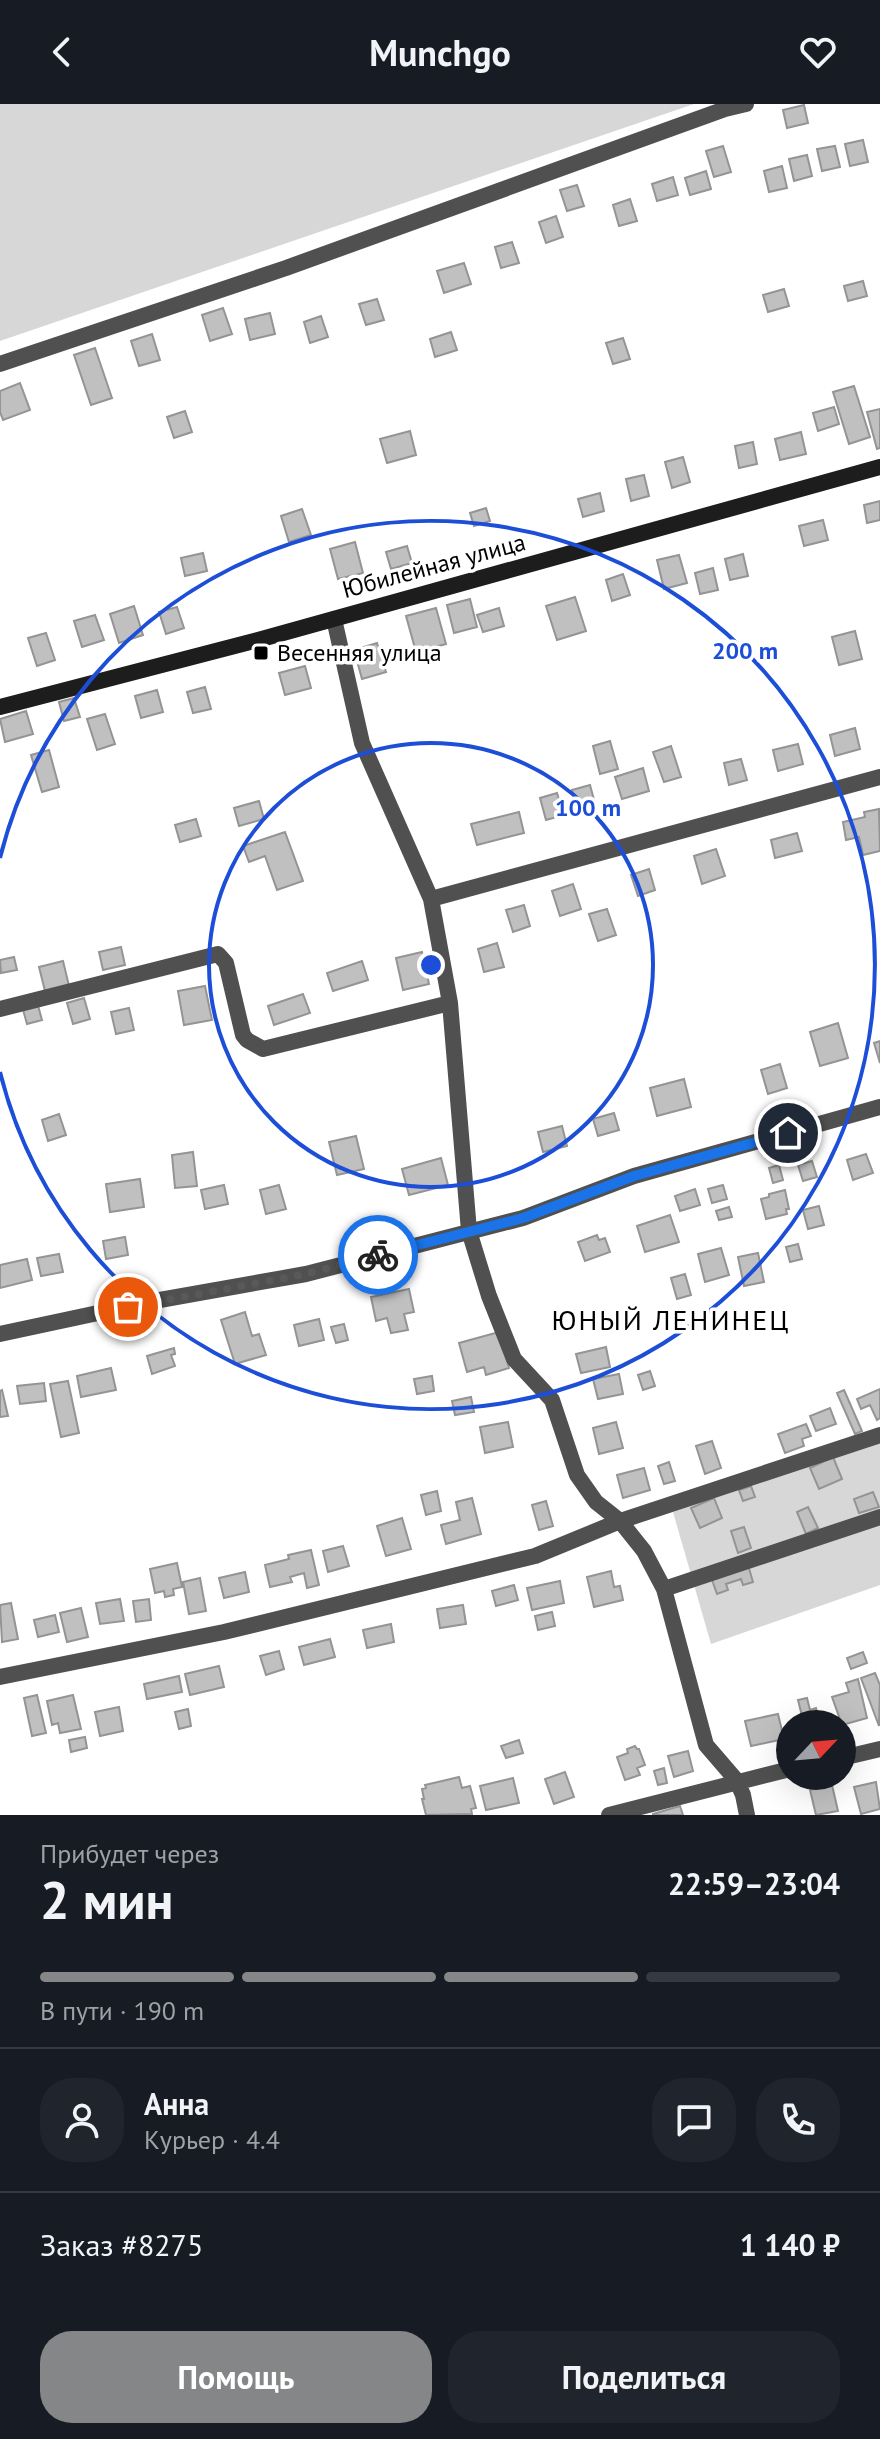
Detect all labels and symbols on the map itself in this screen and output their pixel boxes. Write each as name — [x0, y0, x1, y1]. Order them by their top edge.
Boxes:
street label: Юбилейная улица — [339, 526, 529, 605]
text: 200 m — [712, 635, 778, 666]
place label: Весенняя улица — [277, 637, 442, 668]
marker: Весенняя улица — [252, 644, 270, 662]
text: 100 m — [555, 792, 621, 823]
centre of rings — [417, 951, 445, 979]
pin — [754, 1099, 822, 1167]
courier — [338, 1215, 418, 1295]
pin — [94, 1273, 162, 1341]
district label: ЮНЫЙ ЛЕНИНЕЦ — [551, 1301, 791, 1338]
north arrow — [776, 1710, 856, 1790]

